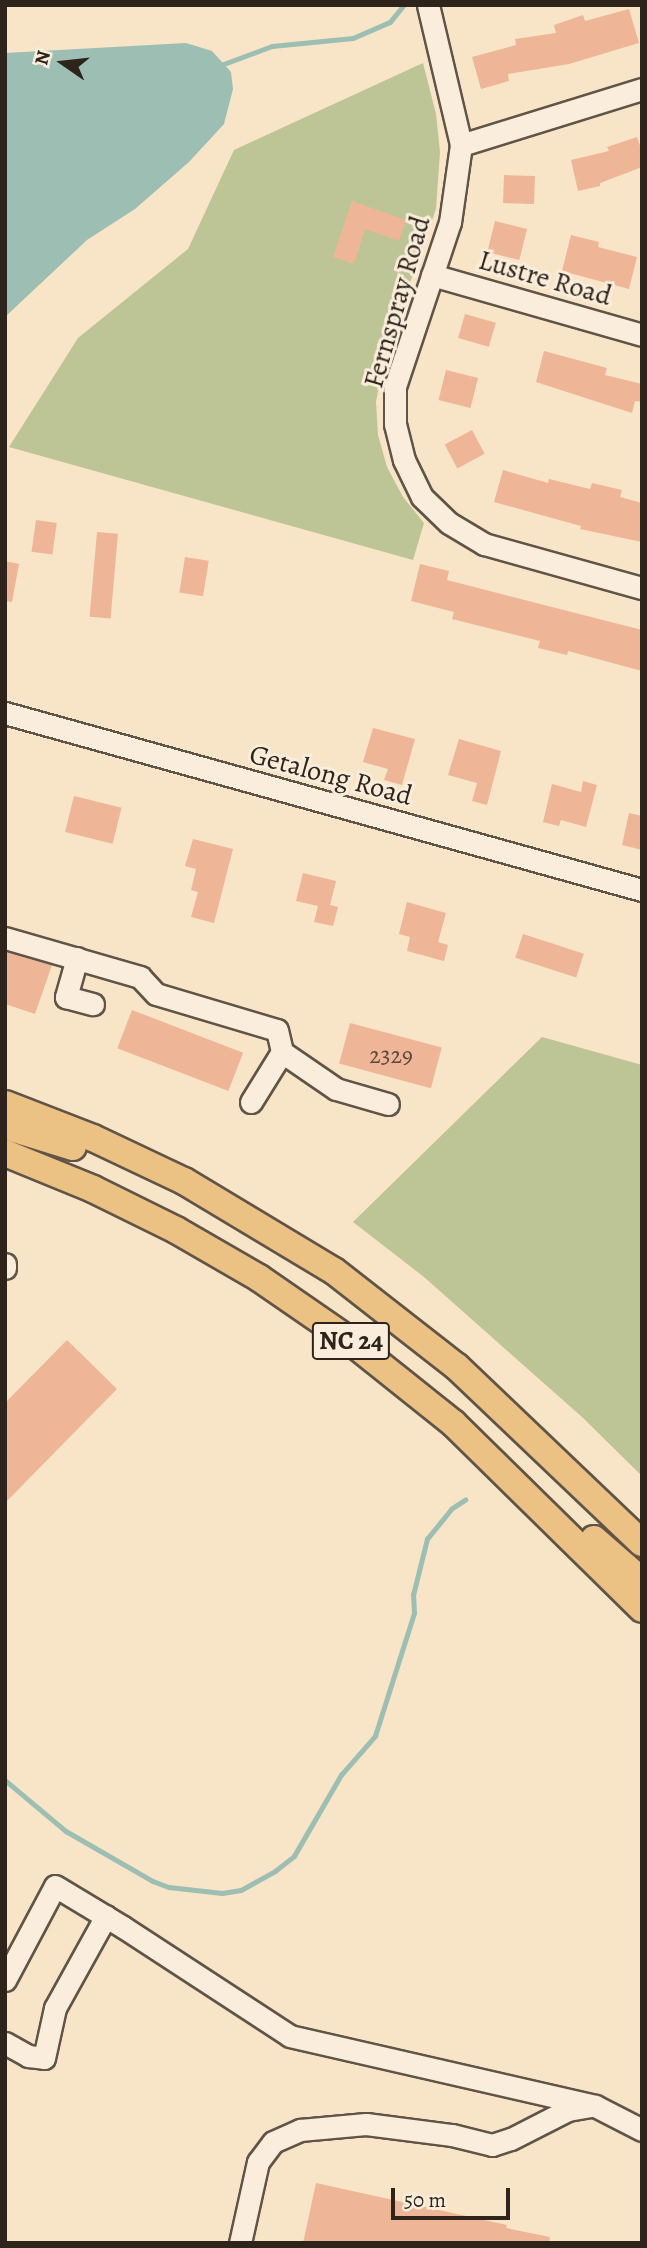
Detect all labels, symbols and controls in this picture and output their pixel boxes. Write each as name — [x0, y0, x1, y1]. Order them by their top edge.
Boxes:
north arrow — [28, 28, 98, 98]
text: N — [28, 48, 57, 68]
street label: Fernspray Road — [356, 212, 438, 392]
street label: Lustre Road — [475, 243, 615, 313]
street label: Getalong Road — [246, 737, 416, 813]
house number: 2329 — [369, 1042, 413, 1070]
road number: NC 24 — [311, 1318, 391, 1364]
scale bar — [395, 2174, 514, 2218]
text: 50 m — [404, 2186, 446, 2214]

